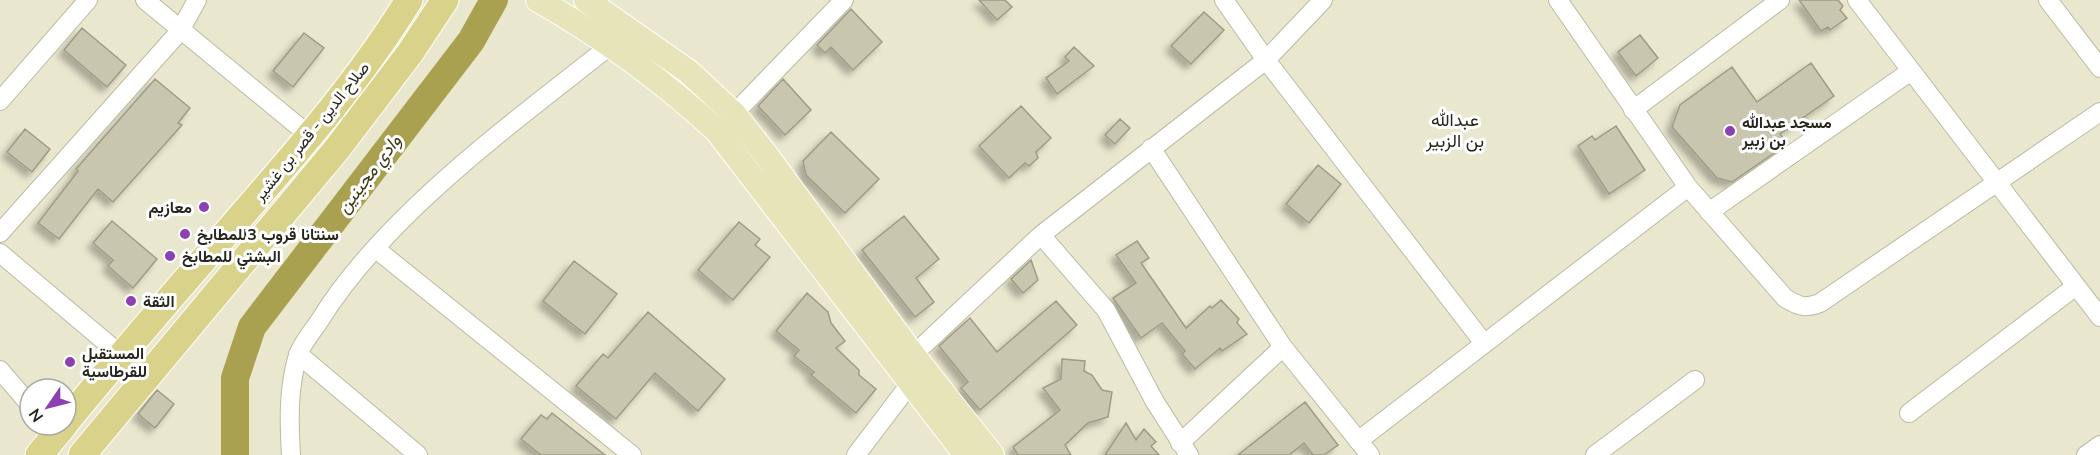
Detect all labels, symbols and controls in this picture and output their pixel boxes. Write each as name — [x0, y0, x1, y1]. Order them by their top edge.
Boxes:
street label: صلاح الدين - قصر بن غشير — [248, 58, 375, 207]
district label: عبدالله بن الزبير — [1425, 108, 1484, 153]
place label: مسجد عبدالله بن زبير — [1741, 112, 1832, 152]
marker: مسجد عبدالله بن زبير — [1723, 124, 1737, 138]
water label: وادي مجينين — [332, 130, 409, 220]
place label: معازيم — [149, 197, 192, 219]
marker: معازيم — [197, 200, 211, 214]
place label: سنتانا قروب 3للمطابخ — [197, 224, 339, 246]
marker: سنتانا قروب 3للمطابخ — [178, 227, 192, 241]
place label: البشتي للمطابخ — [182, 246, 281, 270]
marker: البشتي للمطابخ — [163, 249, 177, 263]
place label: الثقة — [143, 291, 175, 313]
marker: الثقة — [124, 294, 138, 308]
place label: المستقبل للقرطاسية — [82, 343, 147, 383]
marker: المستقبل للقرطاسية — [63, 355, 77, 369]
north arrow — [18, 377, 78, 437]
text: N — [24, 404, 49, 426]

